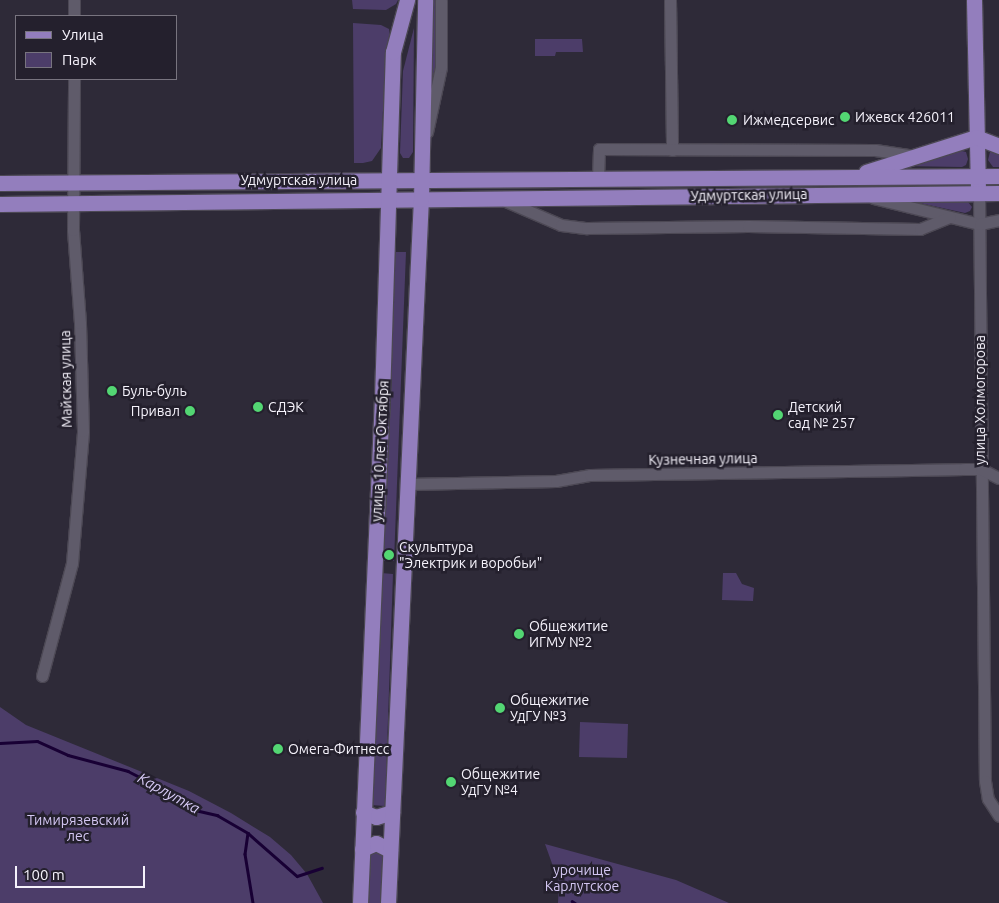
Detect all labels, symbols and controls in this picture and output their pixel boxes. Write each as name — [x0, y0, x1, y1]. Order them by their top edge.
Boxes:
legend — [15, 15, 178, 80]
text: Улица — [62, 26, 104, 43]
text: Парк — [62, 51, 97, 68]
place label: Ижевск 426011 — [855, 109, 955, 125]
marker: Ижевск 426011 — [839, 111, 851, 123]
place label: Ижмедсервис — [743, 112, 834, 128]
marker: Ижмедсервис — [725, 113, 739, 127]
street label: Удмуртская улица — [241, 172, 357, 188]
street label: Удмуртская улица — [691, 186, 807, 204]
street label: Майская улица — [57, 330, 75, 428]
street label: улица Холмогорова — [972, 335, 988, 465]
street label: улица 10 лет Октября — [368, 380, 392, 522]
place label: Буль-буль — [122, 383, 187, 399]
marker: Буль-буль — [106, 385, 118, 397]
place label: СДЭК — [268, 399, 304, 415]
place label: Детский сад № 257 — [788, 399, 855, 432]
marker: СДЭК — [252, 401, 264, 413]
place label: Привал — [131, 403, 180, 419]
marker: Привал — [184, 405, 196, 417]
marker: Детский сад № 257 — [772, 409, 784, 421]
street label: Кузнечная улица — [648, 450, 758, 468]
place label: Скульптура "Электрик и воробьи" — [399, 539, 542, 572]
marker: Скульптура "Электрик и воробьи" — [383, 549, 395, 561]
place label: Общежитие ИГМУ №2 — [529, 618, 608, 650]
marker: Общежитие ИГМУ №2 — [513, 628, 525, 640]
place label: Общежитие УдГУ №3 — [510, 692, 589, 724]
marker: Общежитие УдГУ №3 — [494, 702, 506, 714]
place label: Омега-Фитнесс — [288, 741, 389, 757]
marker: Омега-Фитнесс — [272, 743, 284, 755]
place label: Общежитие УдГУ №4 — [461, 766, 540, 799]
water label: Карлутка — [135, 769, 203, 817]
marker: Общежитие УдГУ №4 — [445, 776, 457, 788]
park label: Тимирязевский лес — [27, 812, 129, 844]
scale bar — [18, 856, 148, 888]
park label: урочище Карлутское — [545, 862, 619, 894]
text: 100 m — [23, 866, 65, 883]

